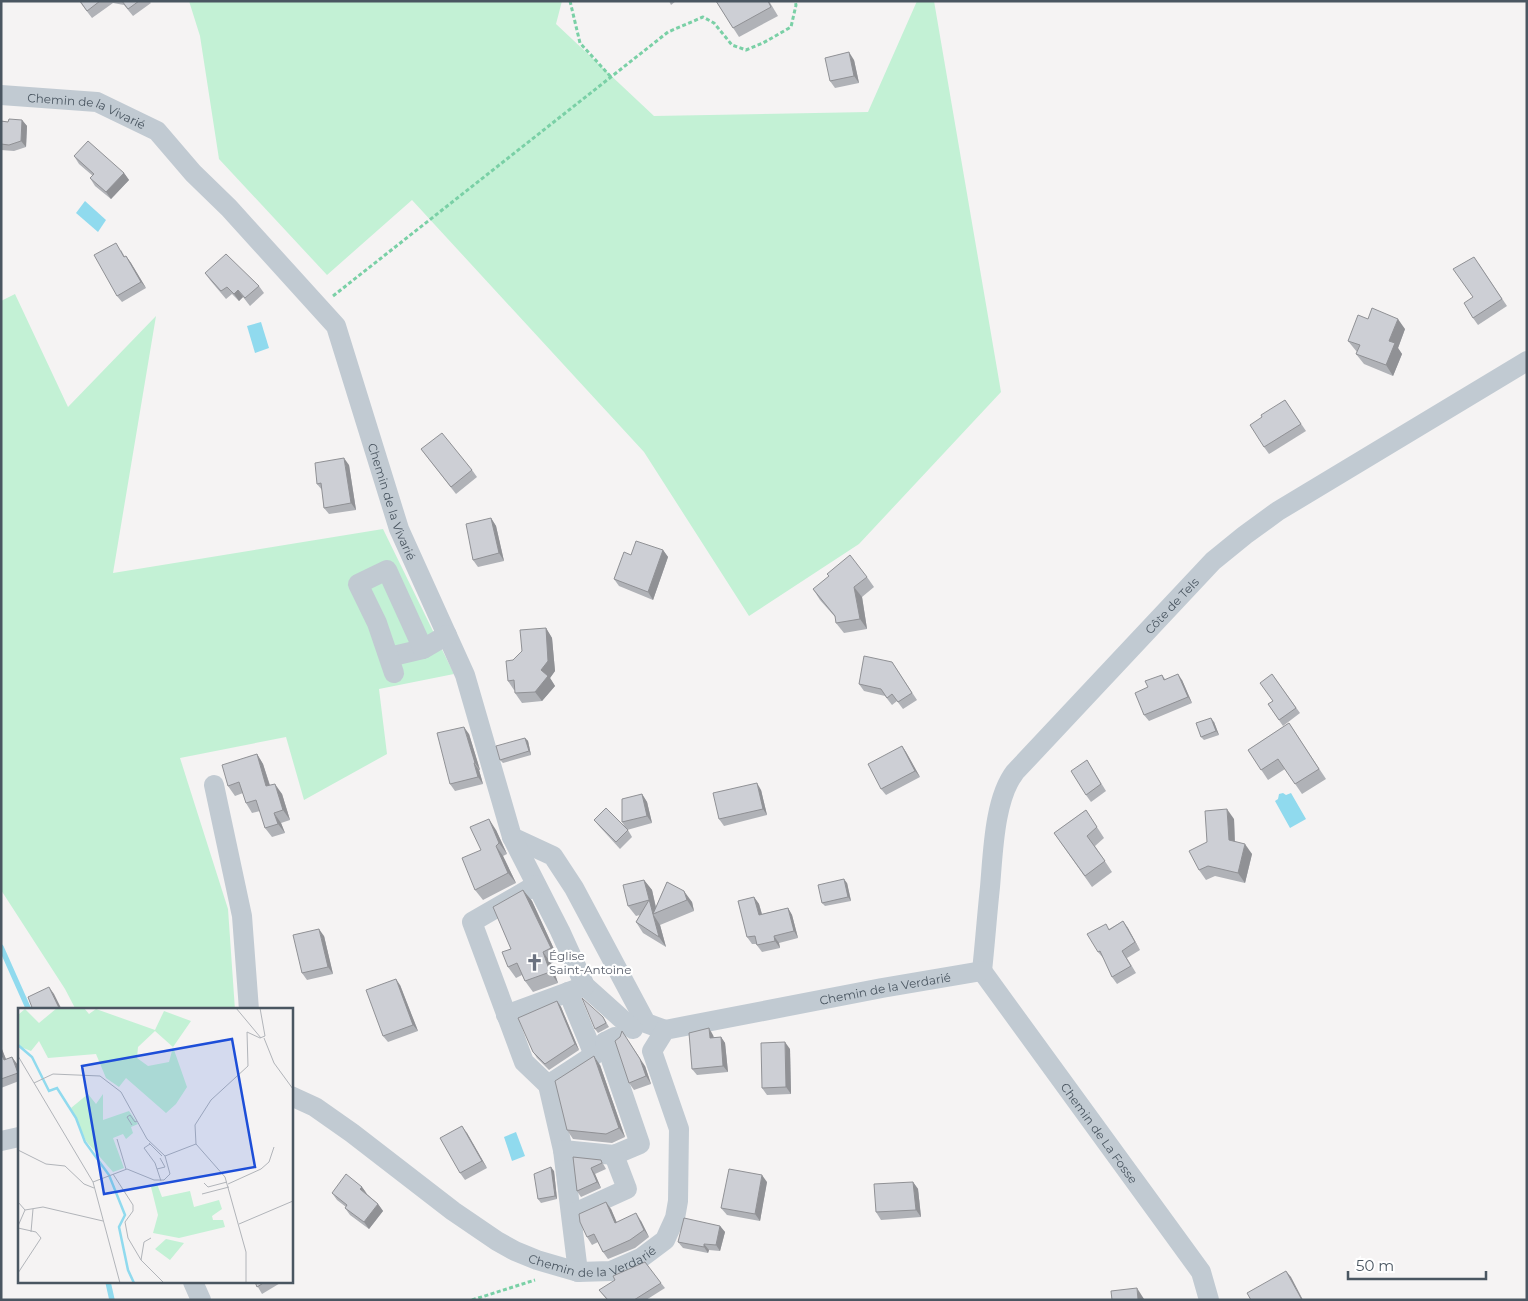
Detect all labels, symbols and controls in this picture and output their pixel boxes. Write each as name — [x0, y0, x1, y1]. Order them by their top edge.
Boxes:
street label: Chemin de la Vivarié — [27, 89, 148, 132]
street label: Chemin de la Vivarié — [365, 441, 420, 562]
street label: Côte de Tels — [1141, 574, 1202, 637]
place label: Église Saint-Antoine — [549, 948, 631, 977]
church icon: Église Saint-Antoine — [525, 952, 545, 972]
street label: Chemin de la Verdarié — [818, 969, 952, 1007]
inset map — [18, 1008, 292, 1284]
street label: Chemin de La Fosse — [1058, 1079, 1141, 1186]
street label: Chemin de la Verdarié — [526, 1242, 659, 1279]
scale bar — [1348, 1248, 1486, 1280]
text: 50 m — [1356, 1256, 1394, 1275]

